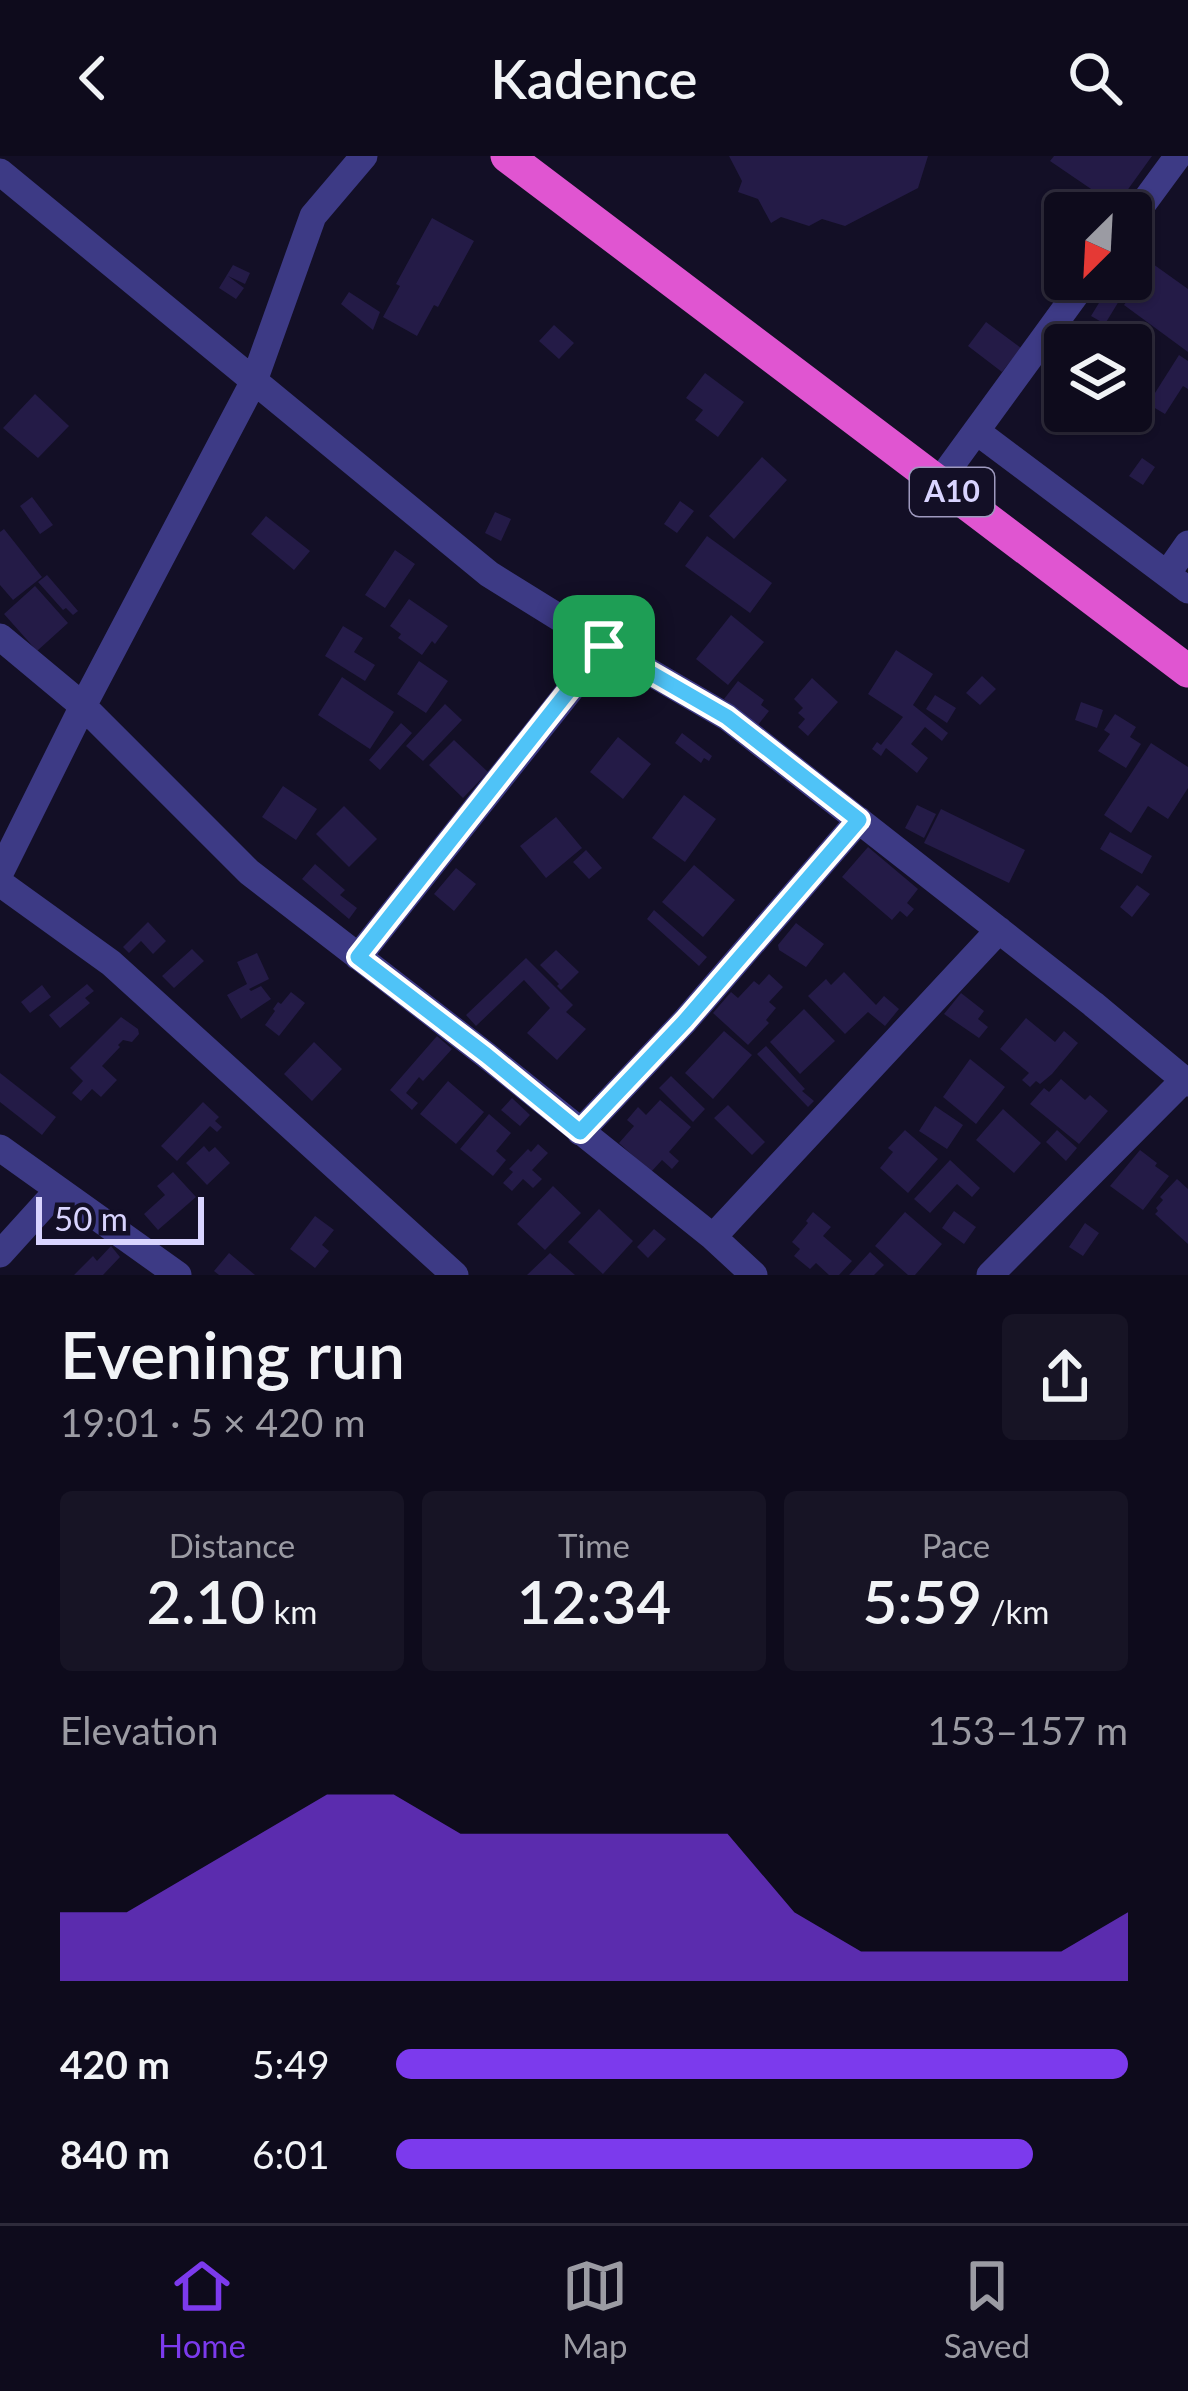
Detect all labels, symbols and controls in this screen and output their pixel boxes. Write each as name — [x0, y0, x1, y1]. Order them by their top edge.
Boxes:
icon: back — [60, 45, 126, 111]
icon: search — [1062, 45, 1128, 111]
text: Kadence — [491, 46, 697, 111]
north arrow — [1044, 192, 1152, 300]
map controls — [1044, 192, 1152, 432]
button: layers — [1044, 324, 1152, 432]
road number: A10 — [910, 468, 994, 516]
pin — [553, 595, 655, 697]
icon: arrive — [571, 613, 637, 679]
scale bar — [36, 1191, 204, 1244]
text: 50 m — [54, 1198, 128, 1238]
text: Evening run — [60, 1314, 405, 1393]
button: share — [1002, 1314, 1128, 1440]
text: 19:01 · 5 × 420 m — [60, 1399, 365, 1445]
text: Distance — [169, 1525, 295, 1565]
text: Time — [558, 1525, 630, 1565]
text: Pace — [922, 1525, 990, 1565]
text: 2.10 — [147, 1565, 265, 1637]
text: 12:34 — [517, 1565, 671, 1637]
text: 5:59 — [863, 1565, 982, 1637]
text: km — [265, 1591, 317, 1631]
text: /km — [982, 1591, 1049, 1631]
text: Elevation — [60, 1707, 218, 1753]
text: 153–157 m — [928, 1707, 1128, 1753]
text: 420 m — [60, 2041, 170, 2087]
text: 5:49 — [252, 2041, 330, 2087]
text: 840 m — [60, 2131, 170, 2177]
text: 6:01 — [252, 2131, 330, 2177]
tab: Home — [158, 2253, 246, 2365]
tab: Map — [562, 2253, 628, 2365]
tab: Saved — [944, 2253, 1030, 2365]

